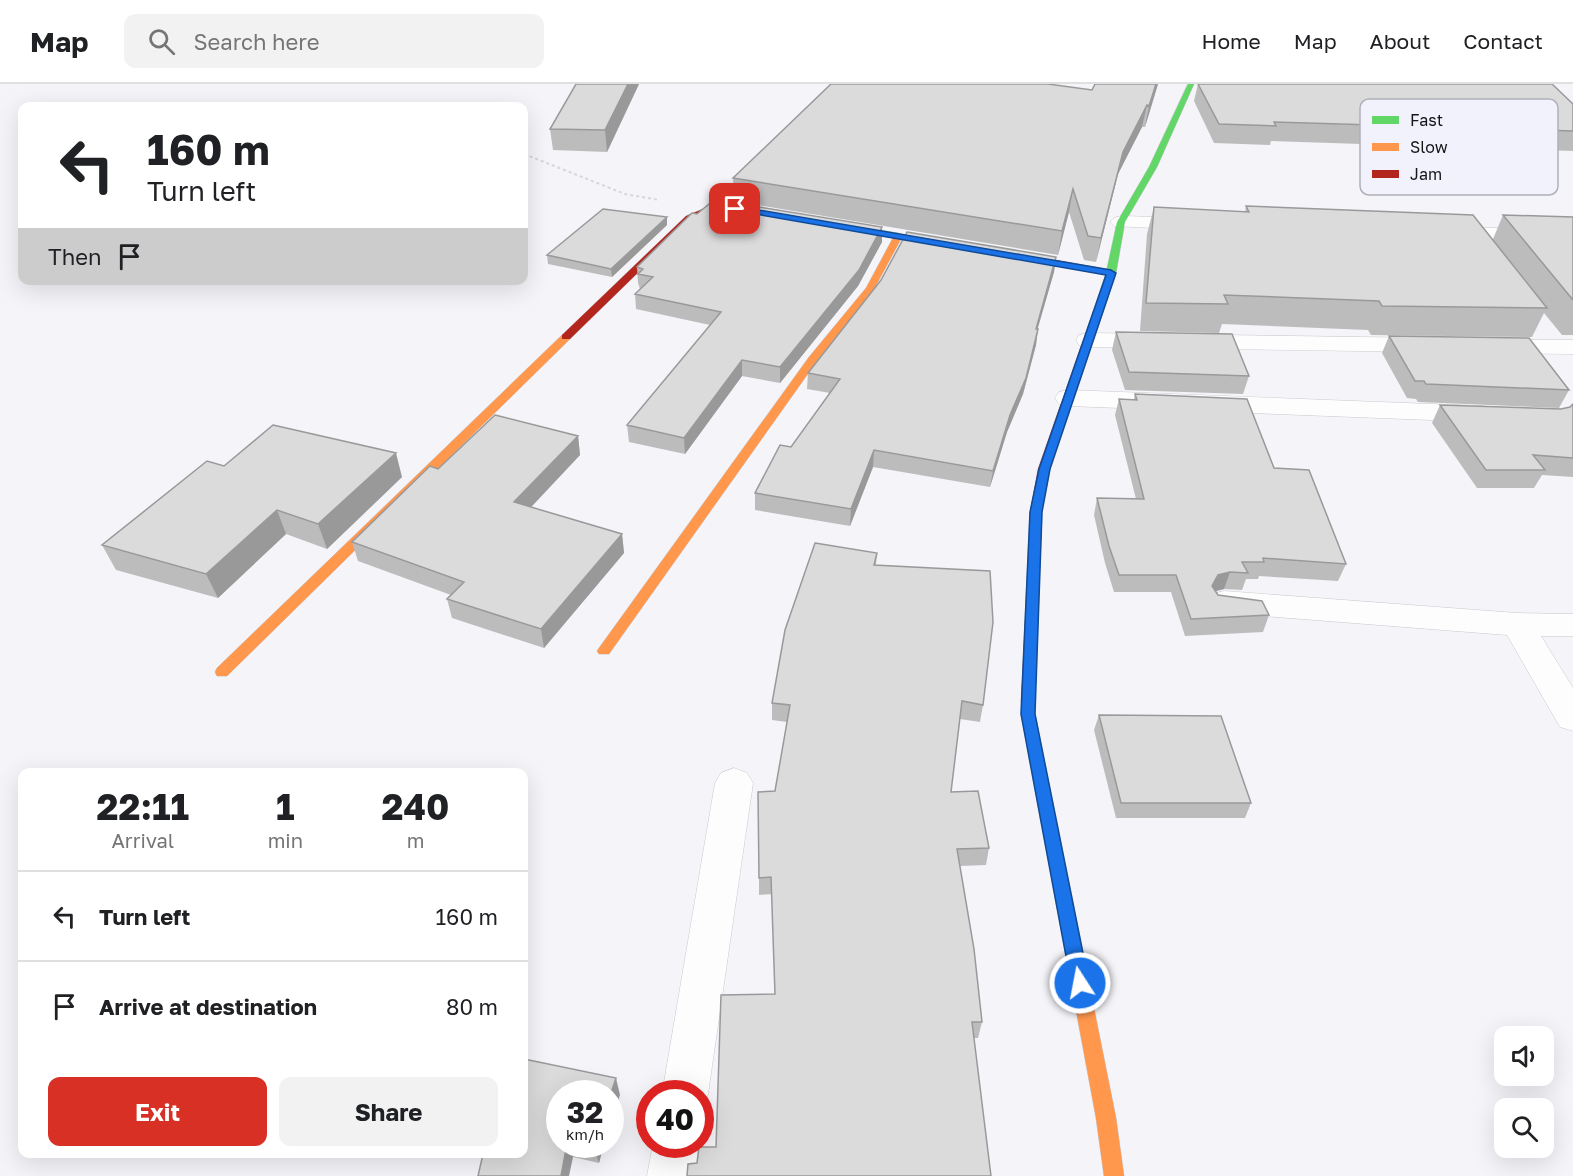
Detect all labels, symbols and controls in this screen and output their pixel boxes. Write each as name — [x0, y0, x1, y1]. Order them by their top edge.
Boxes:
search box — [124, 14, 544, 68]
text: Map — [30, 25, 88, 58]
icon: search — [145, 25, 178, 58]
text: Search here — [193, 28, 319, 55]
text: Home — [1201, 28, 1261, 54]
text: Map — [1294, 28, 1337, 54]
text: About — [1370, 28, 1430, 54]
text: Contact — [1463, 28, 1543, 54]
legend — [1360, 99, 1558, 195]
text: Fast — [1410, 110, 1443, 130]
text: 160 m — [147, 124, 270, 174]
icon: left — [48, 126, 126, 204]
text: Slow — [1410, 137, 1448, 157]
text: Jam — [1410, 164, 1442, 184]
text: Turn left — [147, 175, 256, 207]
pin — [709, 183, 760, 234]
icon: arrive — [718, 192, 751, 225]
icon: arrive — [113, 240, 146, 273]
text: Then — [48, 243, 101, 270]
text: 22:11 — [97, 785, 189, 828]
text: 1 — [276, 785, 295, 828]
text: 240 — [382, 785, 449, 828]
text: Arrival — [111, 828, 174, 852]
text: min — [268, 828, 303, 852]
text: m — [407, 828, 424, 852]
icon: left — [48, 900, 81, 933]
text: Turn left — [99, 903, 190, 930]
text: 160 m — [435, 903, 498, 930]
position arrow — [1048, 951, 1112, 1015]
icon: arrive — [48, 990, 81, 1023]
text: Arrive at destination — [99, 993, 317, 1020]
text: 80 m — [446, 993, 498, 1020]
map controls — [1494, 1026, 1554, 1158]
button: sound — [1494, 1026, 1554, 1086]
button: Exit — [48, 1077, 267, 1146]
button: Share — [279, 1077, 498, 1146]
speed limit sign: 40 — [636, 1080, 714, 1158]
text: 32 — [567, 1094, 603, 1130]
button: search — [1494, 1098, 1554, 1158]
text: km/h — [566, 1125, 604, 1143]

